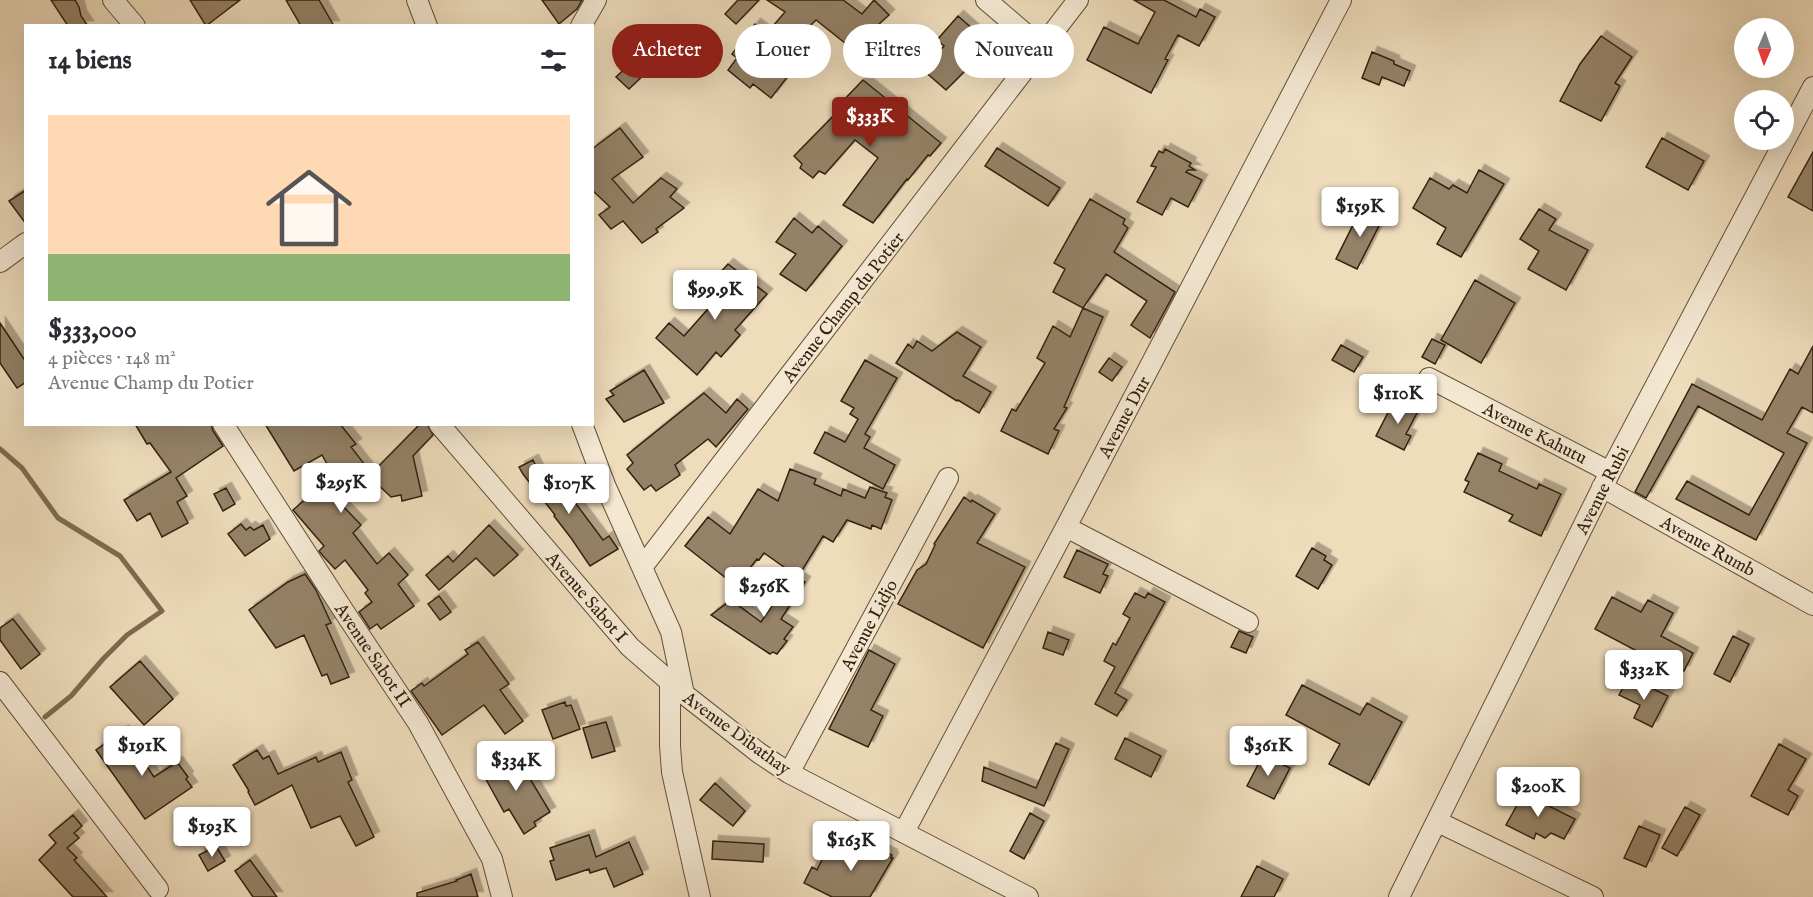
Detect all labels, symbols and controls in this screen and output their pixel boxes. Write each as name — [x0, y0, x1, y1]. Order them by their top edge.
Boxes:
north arrow — [1734, 18, 1794, 78]
map controls — [1734, 18, 1794, 150]
chip: Acheter — [612, 24, 723, 78]
chip: Louer — [735, 24, 831, 78]
chip: Filtres — [843, 24, 942, 78]
chip: Nouveau — [954, 24, 1074, 78]
text: 14 biens — [48, 44, 132, 77]
icon: filters — [537, 44, 570, 77]
button: locate — [1734, 90, 1794, 150]
pin: $333K — [828, 97, 912, 148]
text: $333K — [846, 104, 894, 129]
icon: home — [255, 154, 363, 262]
pin: $159K — [1318, 187, 1402, 238]
text: $159K — [1336, 194, 1384, 219]
street label: Avenue Champ du Potier — [778, 228, 910, 389]
pin: $99.9K — [666, 270, 764, 321]
text: $99.9K — [687, 277, 743, 302]
text: $333,000 — [48, 313, 137, 346]
text: 4 pièces · 148 m² — [48, 346, 176, 371]
text: Avenue Champ du Potier — [48, 371, 254, 396]
street label: Avenue Dur — [1094, 373, 1157, 463]
pin: $110K — [1356, 374, 1440, 425]
text: $110K — [1373, 381, 1423, 406]
street label: Avenue Kahutu — [1477, 398, 1590, 470]
street label: Avenue Rubi — [1571, 442, 1636, 540]
pin: $295K — [299, 463, 383, 514]
pin: $107K — [527, 464, 611, 515]
text: $295K — [316, 470, 366, 495]
text: $107K — [543, 471, 595, 496]
street label: Avenue Rumb — [1655, 511, 1759, 583]
street label: Avenue Sabot I — [539, 547, 632, 648]
pin: $256K — [722, 567, 806, 618]
text: $256K — [739, 574, 789, 599]
street label: Avenue Lidjo — [836, 576, 904, 676]
street label: Avenue Sabot II — [328, 598, 415, 713]
pin: $332K — [1602, 650, 1686, 701]
text: $332K — [1619, 657, 1669, 682]
street label: Avenue Dibathay — [677, 687, 795, 781]
pin: $191K — [100, 726, 184, 777]
pin: $361K — [1226, 726, 1310, 777]
text: $191K — [117, 733, 167, 758]
text: $361K — [1244, 733, 1292, 758]
pin: $334K — [474, 741, 558, 792]
text: $334K — [491, 748, 541, 773]
pin: $200K — [1496, 767, 1580, 818]
text: $200K — [1511, 774, 1565, 799]
pin: $193K — [170, 807, 254, 858]
text: $193K — [187, 814, 237, 839]
pin: $163K — [809, 821, 893, 872]
text: $163K — [827, 828, 875, 853]

